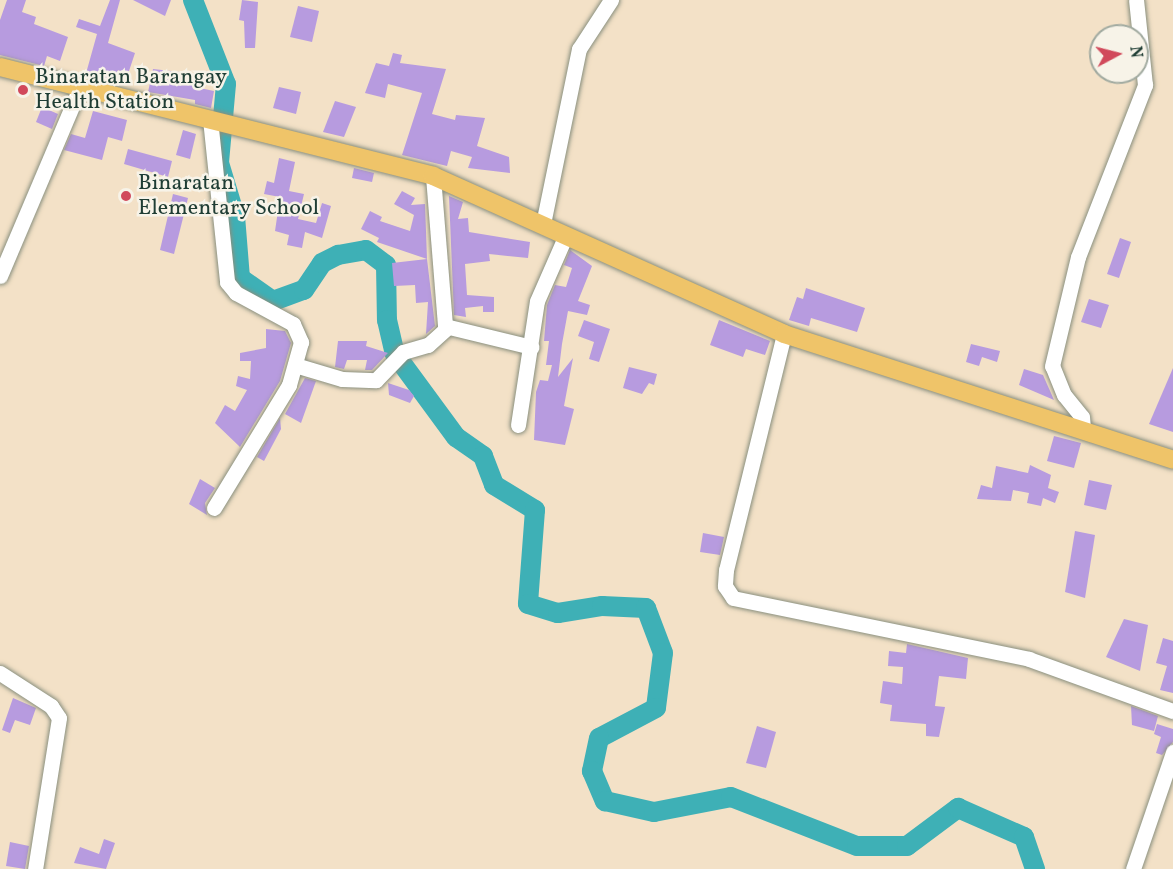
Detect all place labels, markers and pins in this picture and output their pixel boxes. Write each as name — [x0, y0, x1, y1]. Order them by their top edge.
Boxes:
place label: Binaratan Barangay Health Station — [35, 64, 227, 116]
marker: Binaratan Barangay Health Station — [16, 83, 30, 97]
place label: Binaratan Elementary School — [138, 170, 320, 222]
marker: Binaratan Elementary School — [119, 189, 133, 203]

